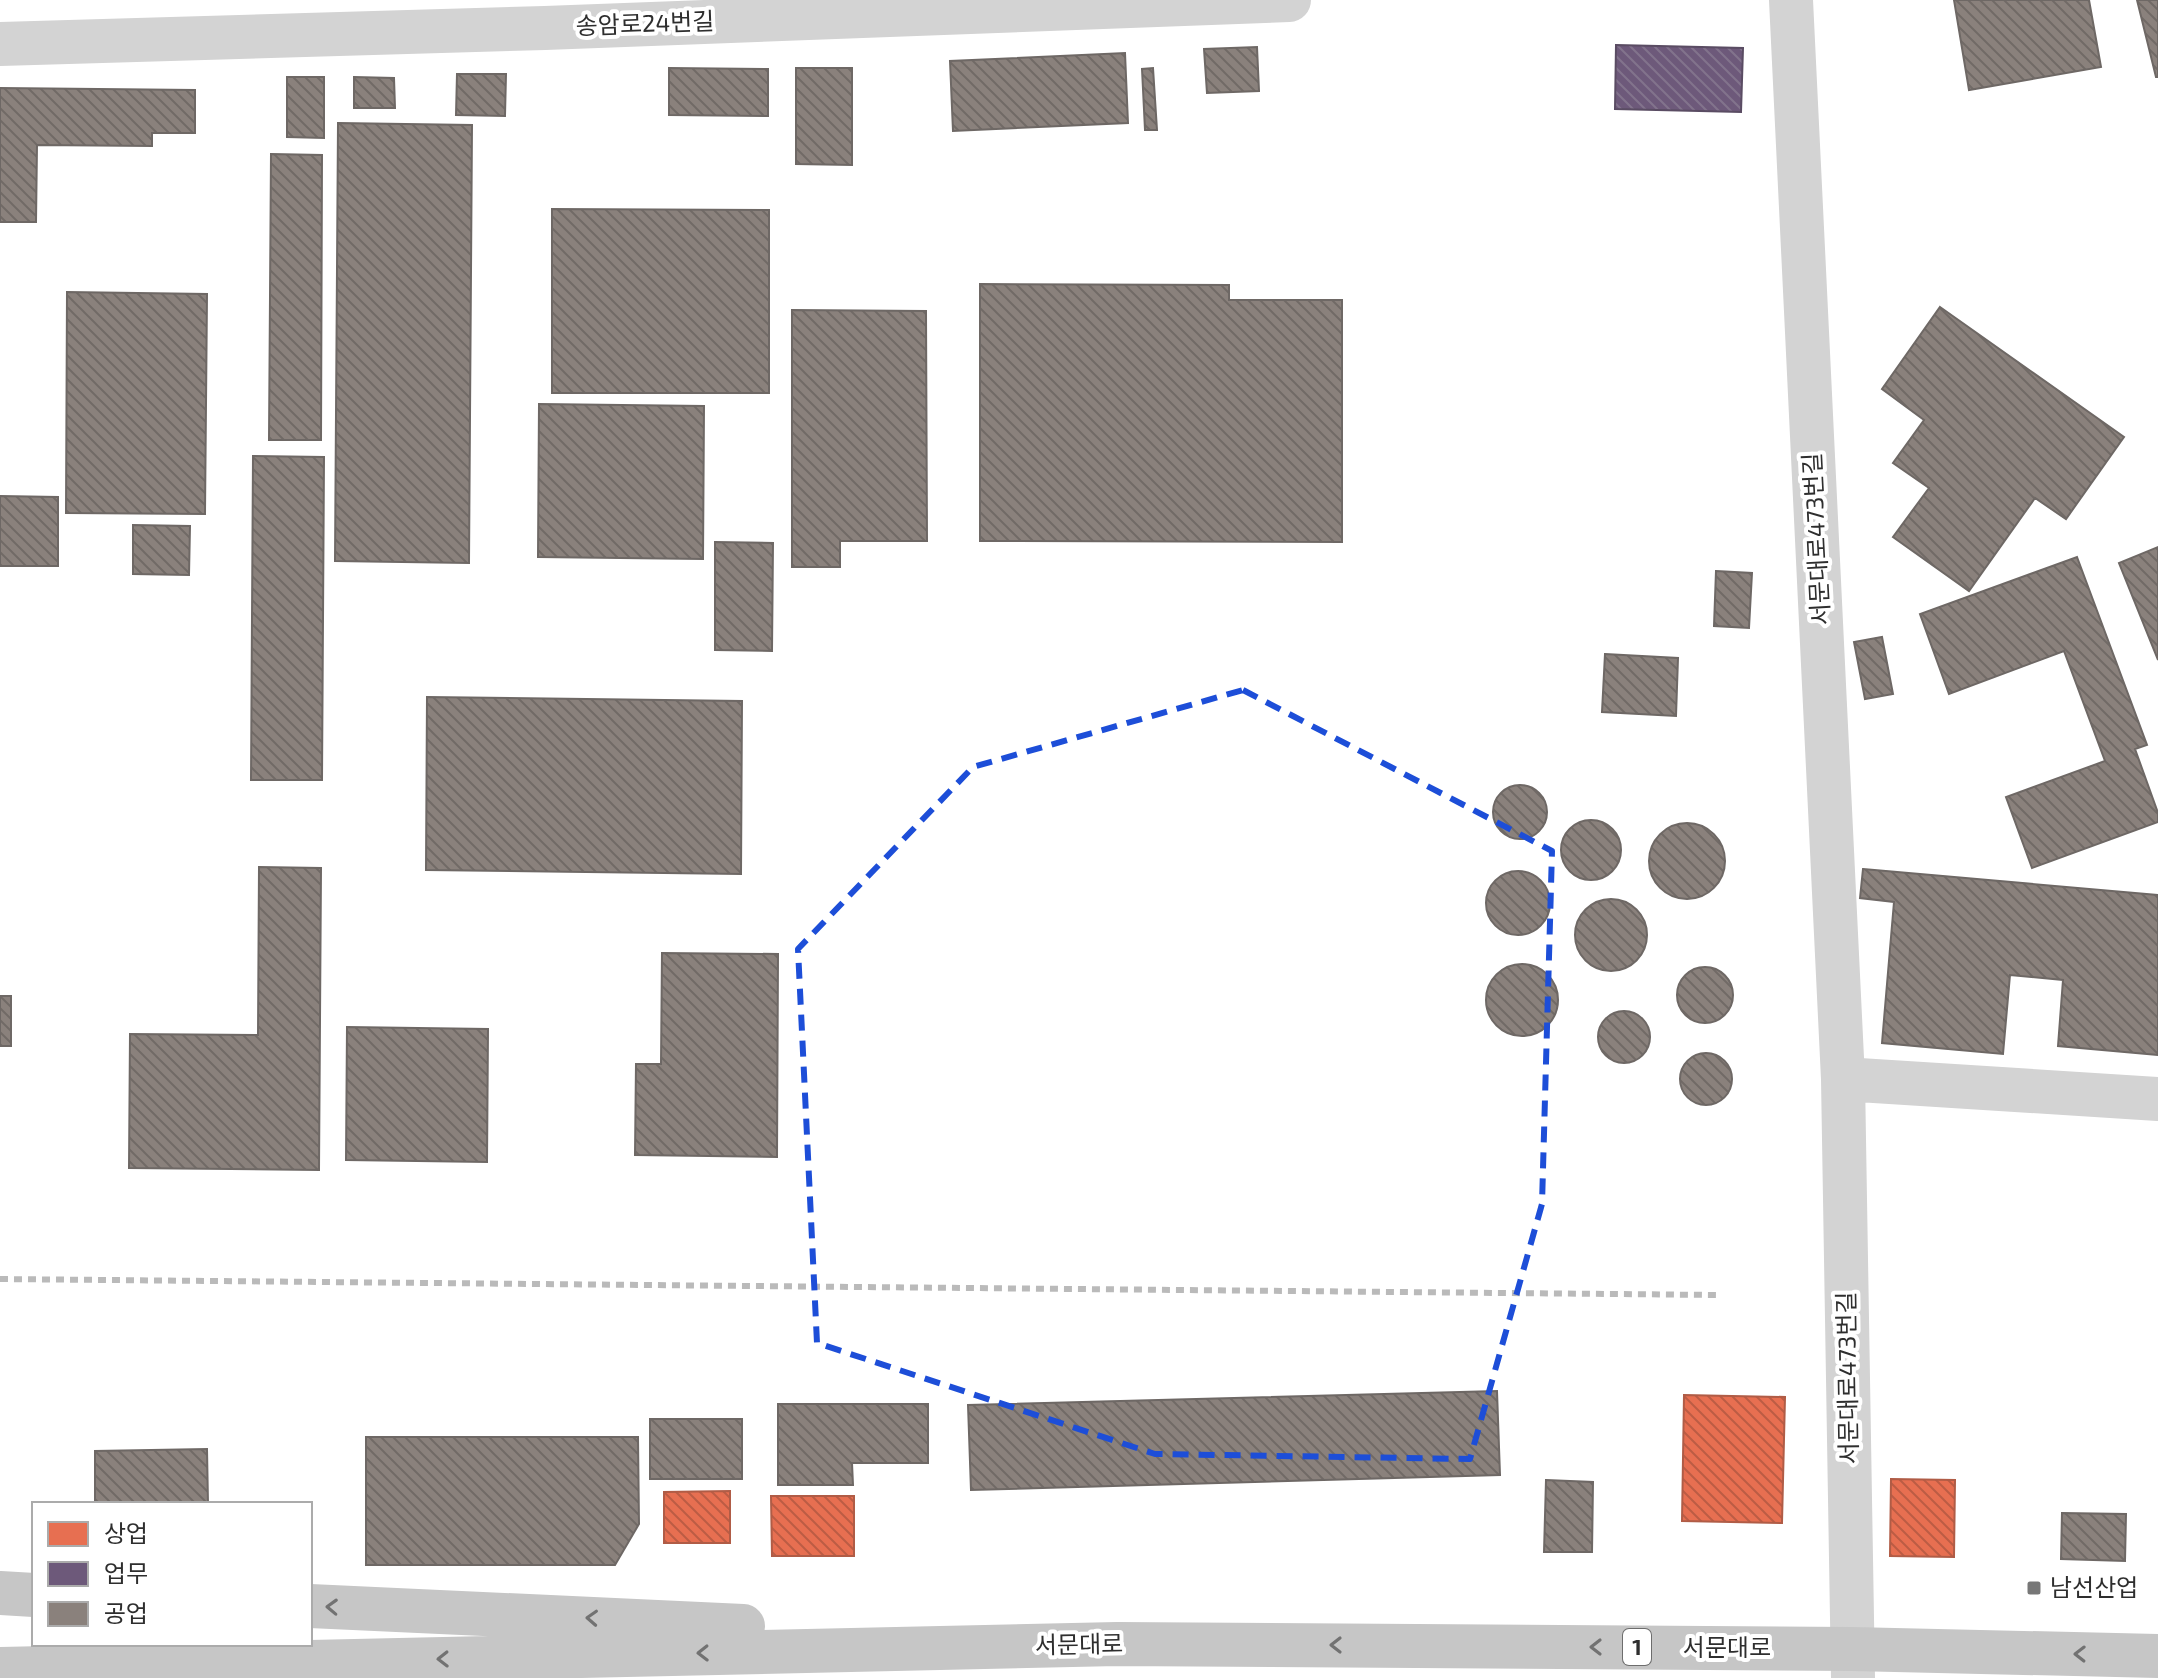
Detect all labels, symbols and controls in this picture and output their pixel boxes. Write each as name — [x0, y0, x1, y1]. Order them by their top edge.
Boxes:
street label: 송암로24번길 — [575, 6, 715, 39]
street label: 서문대로473번길 — [1796, 452, 1835, 626]
street label: 서문대로473번길 — [1830, 1291, 1863, 1465]
legend — [32, 1502, 312, 1646]
text: 상업 — [104, 1518, 148, 1547]
text: 업무 — [104, 1558, 148, 1587]
place label: 남선산업 — [2050, 1572, 2138, 1601]
marker: 남선산업 — [2025, 1579, 2043, 1597]
text: 공업 — [104, 1598, 148, 1627]
one-way arrow — [325, 1599, 338, 1616]
one-way arrow — [585, 1610, 598, 1627]
street label: 서문대로 — [1035, 1628, 1123, 1659]
road number: 1 — [1623, 1629, 1651, 1665]
street label: 서문대로 — [1683, 1632, 1771, 1661]
one-way arrow — [1329, 1637, 1342, 1654]
one-way arrow — [1589, 1638, 1602, 1656]
one-way arrow — [696, 1645, 709, 1662]
one-way arrow — [2073, 1645, 2086, 1663]
one-way arrow — [436, 1650, 449, 1668]

